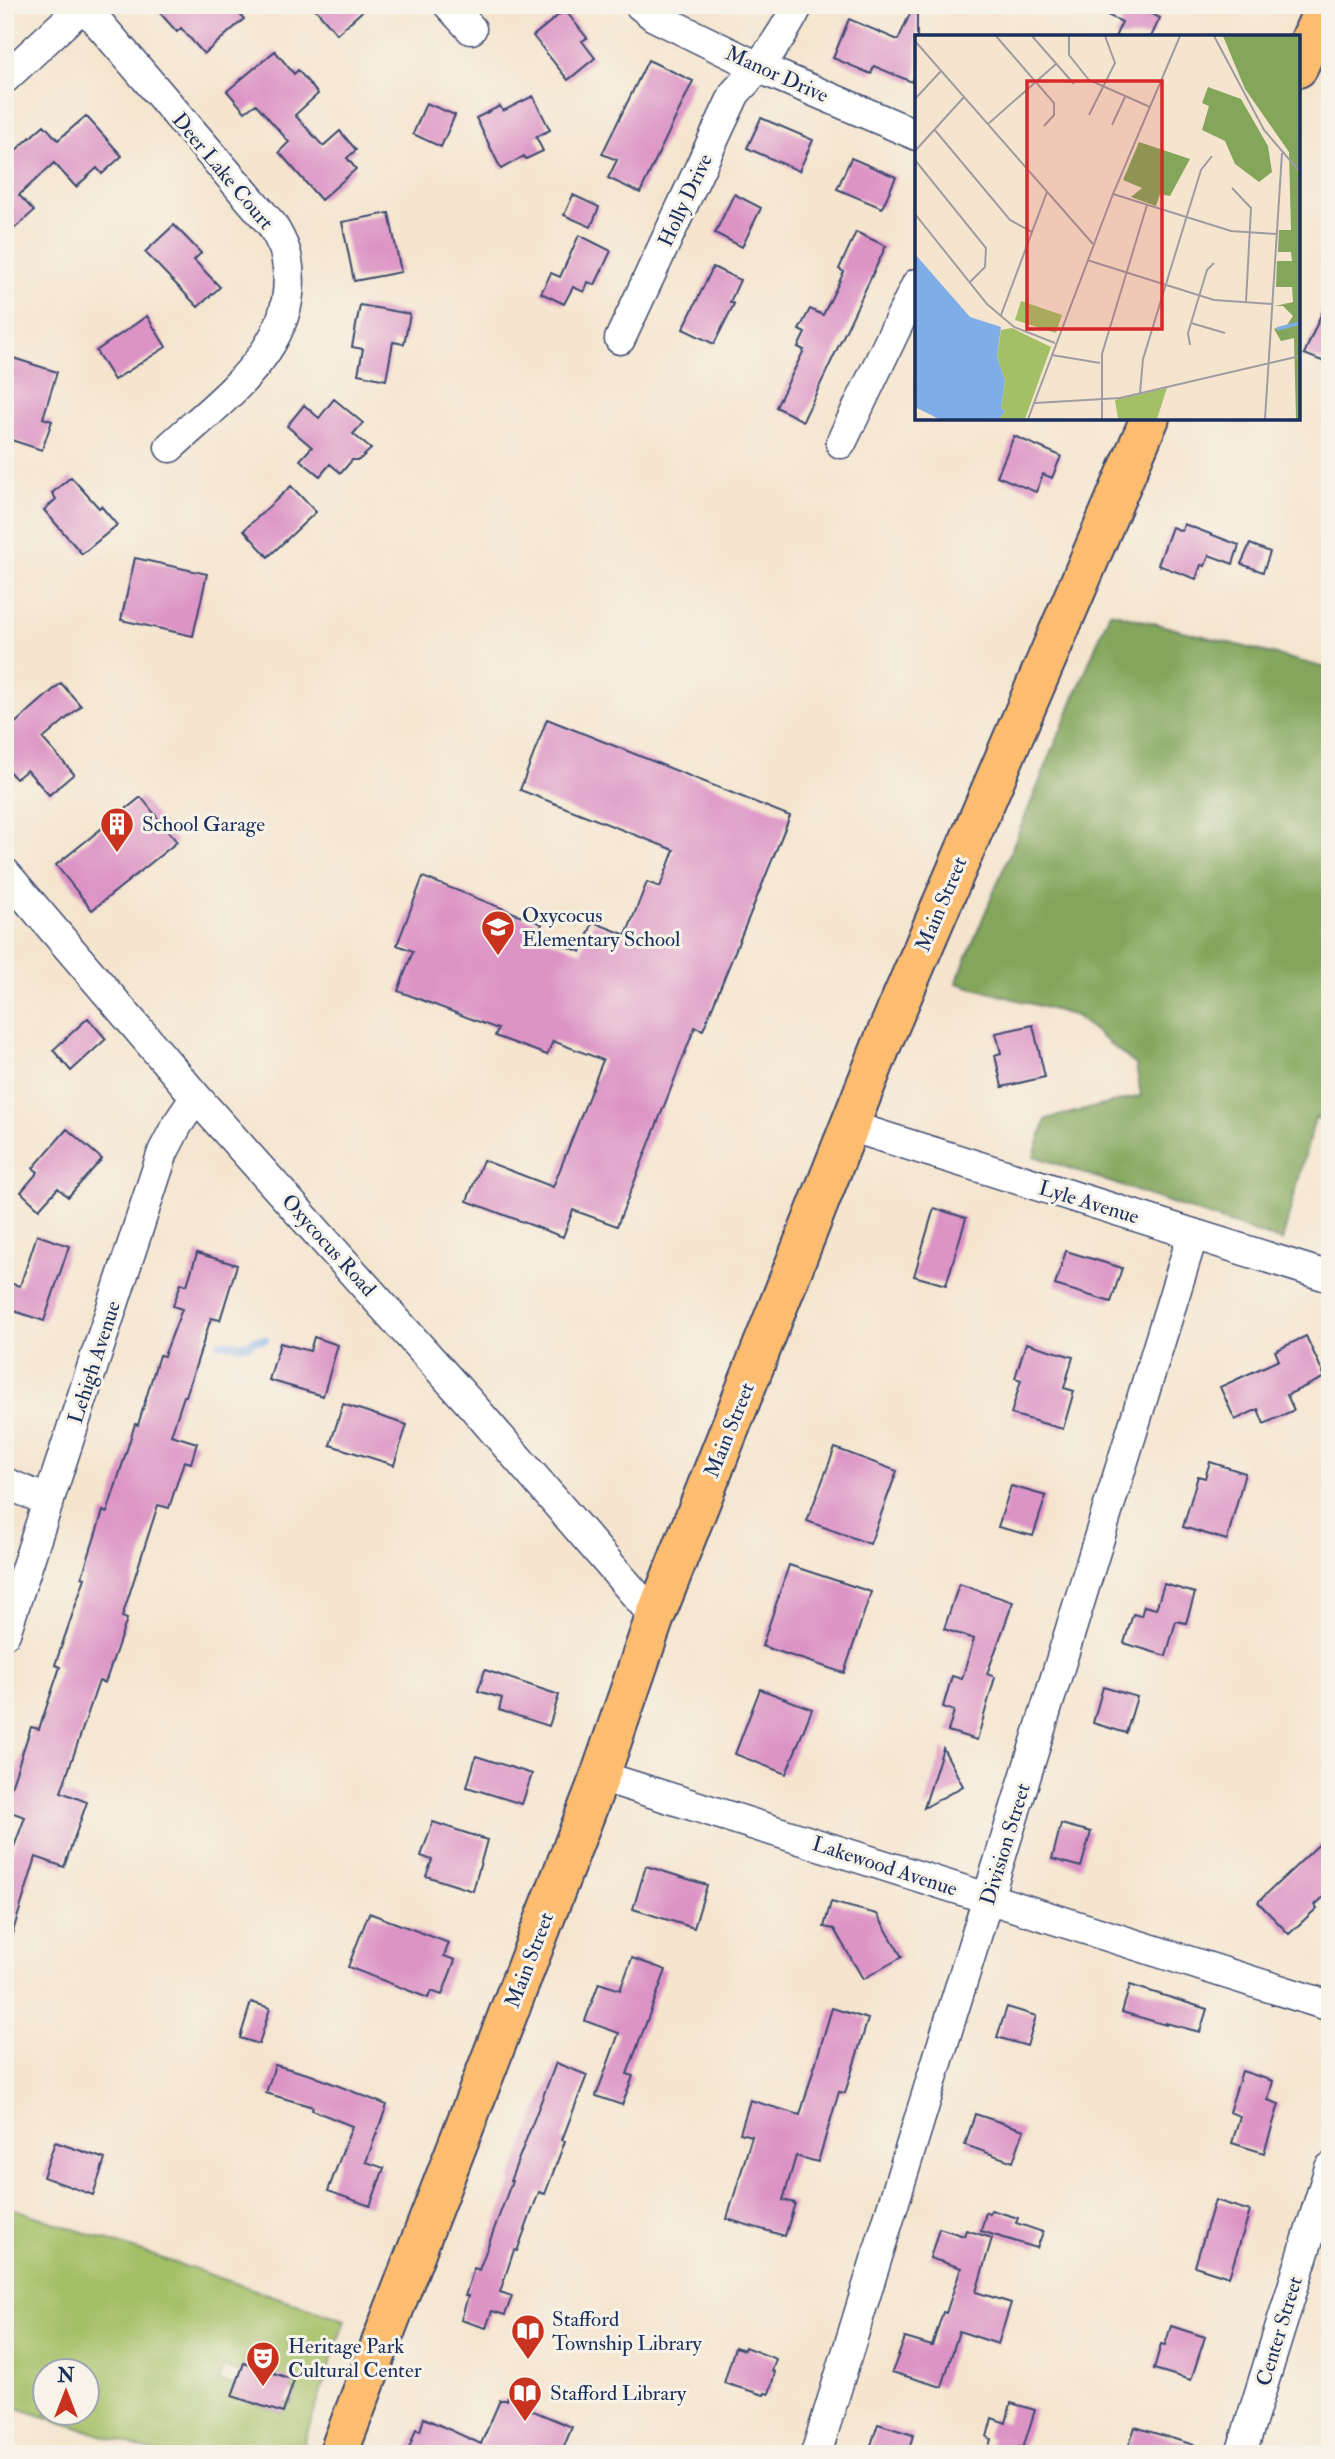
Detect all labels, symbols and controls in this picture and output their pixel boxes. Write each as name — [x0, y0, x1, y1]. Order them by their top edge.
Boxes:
inset map — [915, 35, 1300, 420]
street label: Manor Drive — [721, 40, 833, 109]
street label: Deer Lake Court — [166, 107, 280, 236]
street label: Holly Drive — [652, 149, 719, 251]
building icon: School Garage — [98, 805, 136, 854]
place label: School Garage — [142, 811, 265, 838]
street label: Main Street — [909, 853, 974, 956]
place label: Oxycocus Elementary School — [522, 902, 681, 953]
school or university icon: Oxycocus Elementary School — [479, 908, 517, 957]
street label: Lyle Avenue — [1035, 1174, 1143, 1231]
street label: Oxycocus Road — [275, 1188, 382, 1303]
street label: Lehigh Avenue — [62, 1297, 127, 1427]
street label: Main Street — [698, 1378, 761, 1482]
street label: Division Street — [974, 1780, 1037, 1908]
street label: Lakewood Avenue — [809, 1830, 961, 1903]
street label: Main Street — [499, 1908, 560, 2012]
street label: Center Street — [1250, 2273, 1309, 2389]
place label: Stafford Township Library — [552, 2306, 703, 2357]
library icon: Stafford Township Library — [509, 2312, 547, 2361]
place label: Heritage Park Cultural Center — [288, 2333, 422, 2384]
theatre icon: Heritage Park Cultural Center — [244, 2339, 282, 2388]
north arrow — [32, 2358, 102, 2428]
text: N — [56, 2364, 75, 2388]
library icon: Stafford Library — [506, 2374, 544, 2423]
place label: Stafford Library — [550, 2380, 687, 2407]

